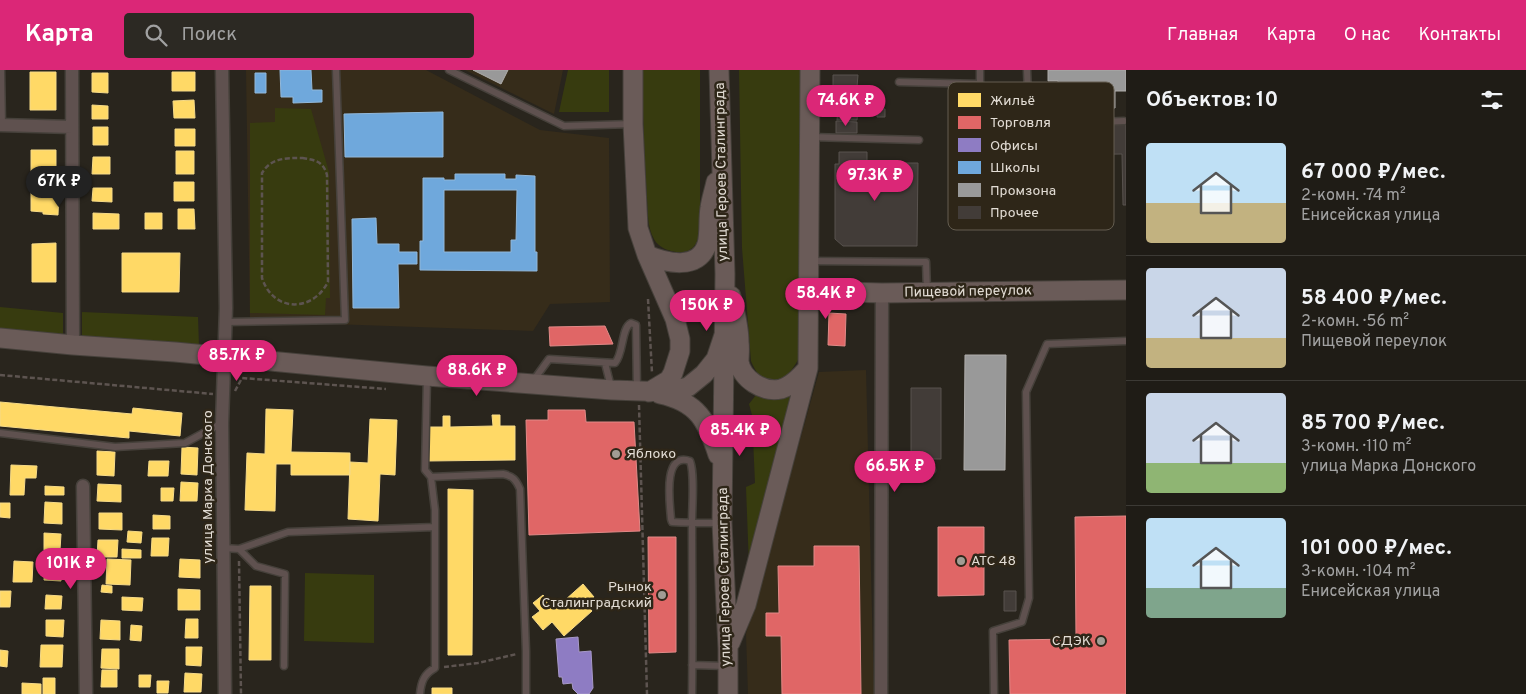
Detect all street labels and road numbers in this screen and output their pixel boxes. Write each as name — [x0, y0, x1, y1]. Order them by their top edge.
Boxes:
street label: улица Героев Сталинграда — [712, 82, 732, 262]
street label: Пищевой переулок — [904, 282, 1032, 302]
street label: улица Марка Донского — [200, 410, 217, 564]
street label: улица Героев Сталинграда — [715, 487, 735, 667]

